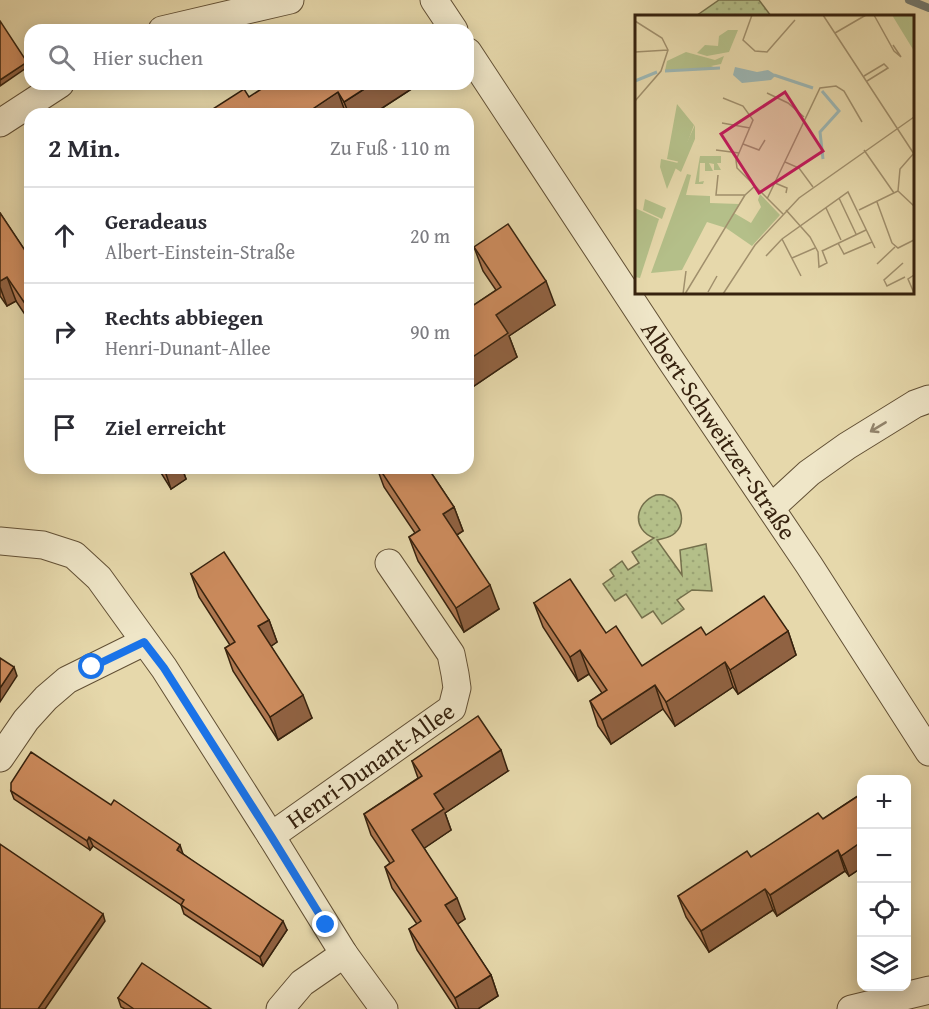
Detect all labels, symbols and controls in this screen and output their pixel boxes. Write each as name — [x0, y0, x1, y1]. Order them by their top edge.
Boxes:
inset map — [635, 15, 914, 294]
search box — [24, 24, 474, 90]
icon: search — [45, 41, 78, 74]
text: Hier suchen — [93, 41, 203, 73]
text: 2 Min. — [48, 128, 120, 167]
text: Zu Fuß · 110 m — [330, 133, 450, 162]
text: Geradeaus — [105, 205, 207, 237]
icon: ahead — [48, 219, 81, 252]
text: 20 m — [410, 221, 450, 250]
text: Albert-Einstein-Straße — [105, 237, 295, 266]
text: Rechts abbiegen — [105, 301, 263, 333]
street label: Albert-Schweitzer-Straße — [633, 314, 805, 547]
icon: right — [48, 315, 81, 348]
text: 90 m — [410, 317, 450, 346]
text: Henri-Dunant-Allee — [105, 333, 271, 362]
icon: arrive — [48, 411, 81, 444]
text: Ziel erreicht — [105, 411, 226, 443]
one-way arrow — [870, 421, 887, 433]
route start — [78, 653, 104, 679]
street label: Henri-Dunant-Allee — [279, 693, 462, 837]
map controls — [857, 775, 911, 991]
button: + — [857, 775, 911, 829]
button: − — [857, 829, 911, 883]
button: locate — [857, 883, 911, 937]
route end — [312, 911, 338, 937]
button: layers — [857, 937, 911, 991]

